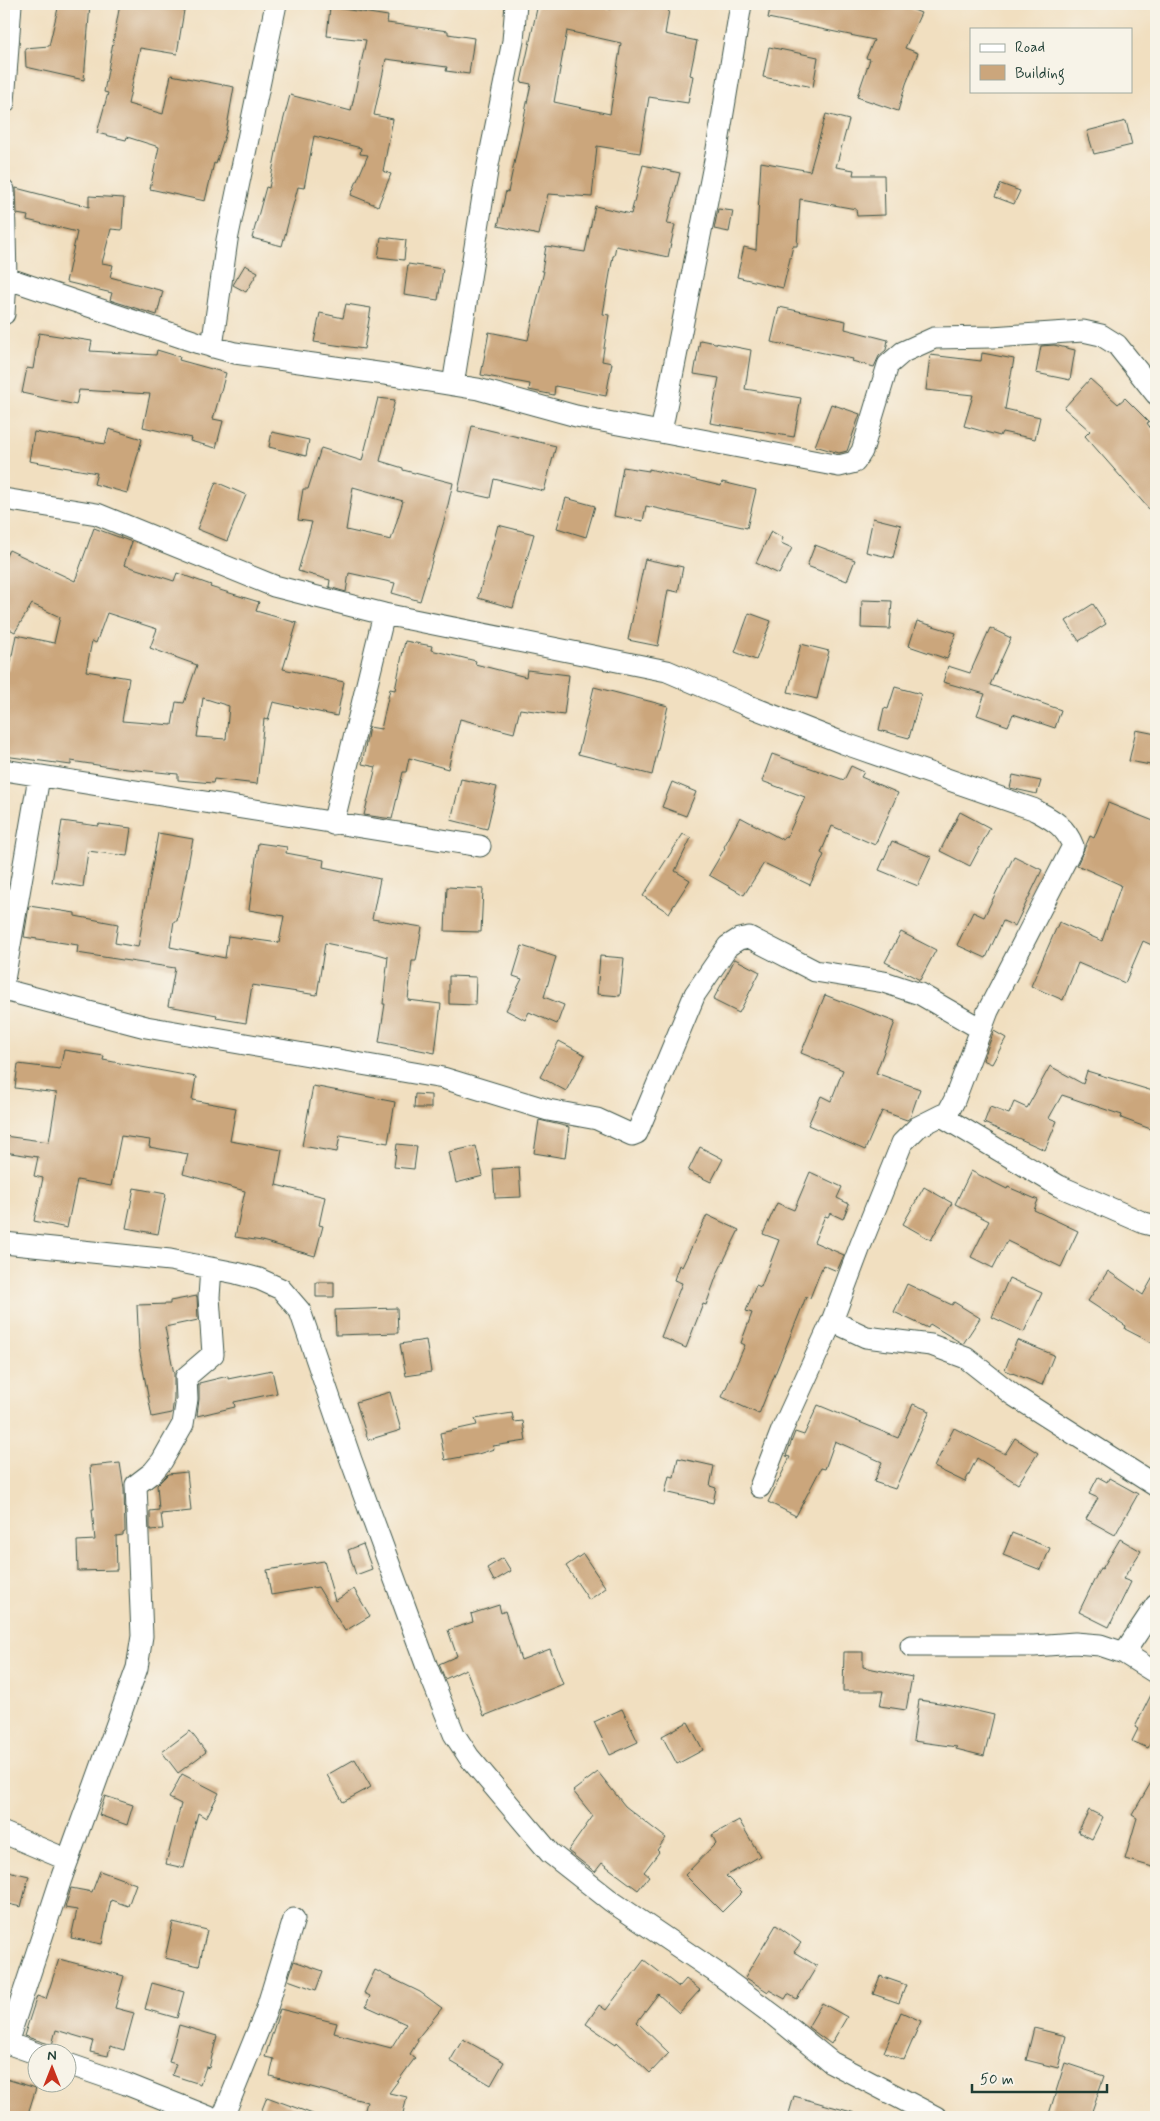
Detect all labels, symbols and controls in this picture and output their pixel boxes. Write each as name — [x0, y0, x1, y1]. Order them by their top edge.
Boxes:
legend — [970, 28, 1132, 92]
text: Road — [1015, 38, 1045, 58]
text: Building — [1015, 64, 1065, 85]
north arrow — [28, 2044, 78, 2094]
text: N — [47, 2047, 57, 2065]
scale bar — [972, 2061, 1108, 2093]
text: 50 m — [980, 2070, 1014, 2090]

